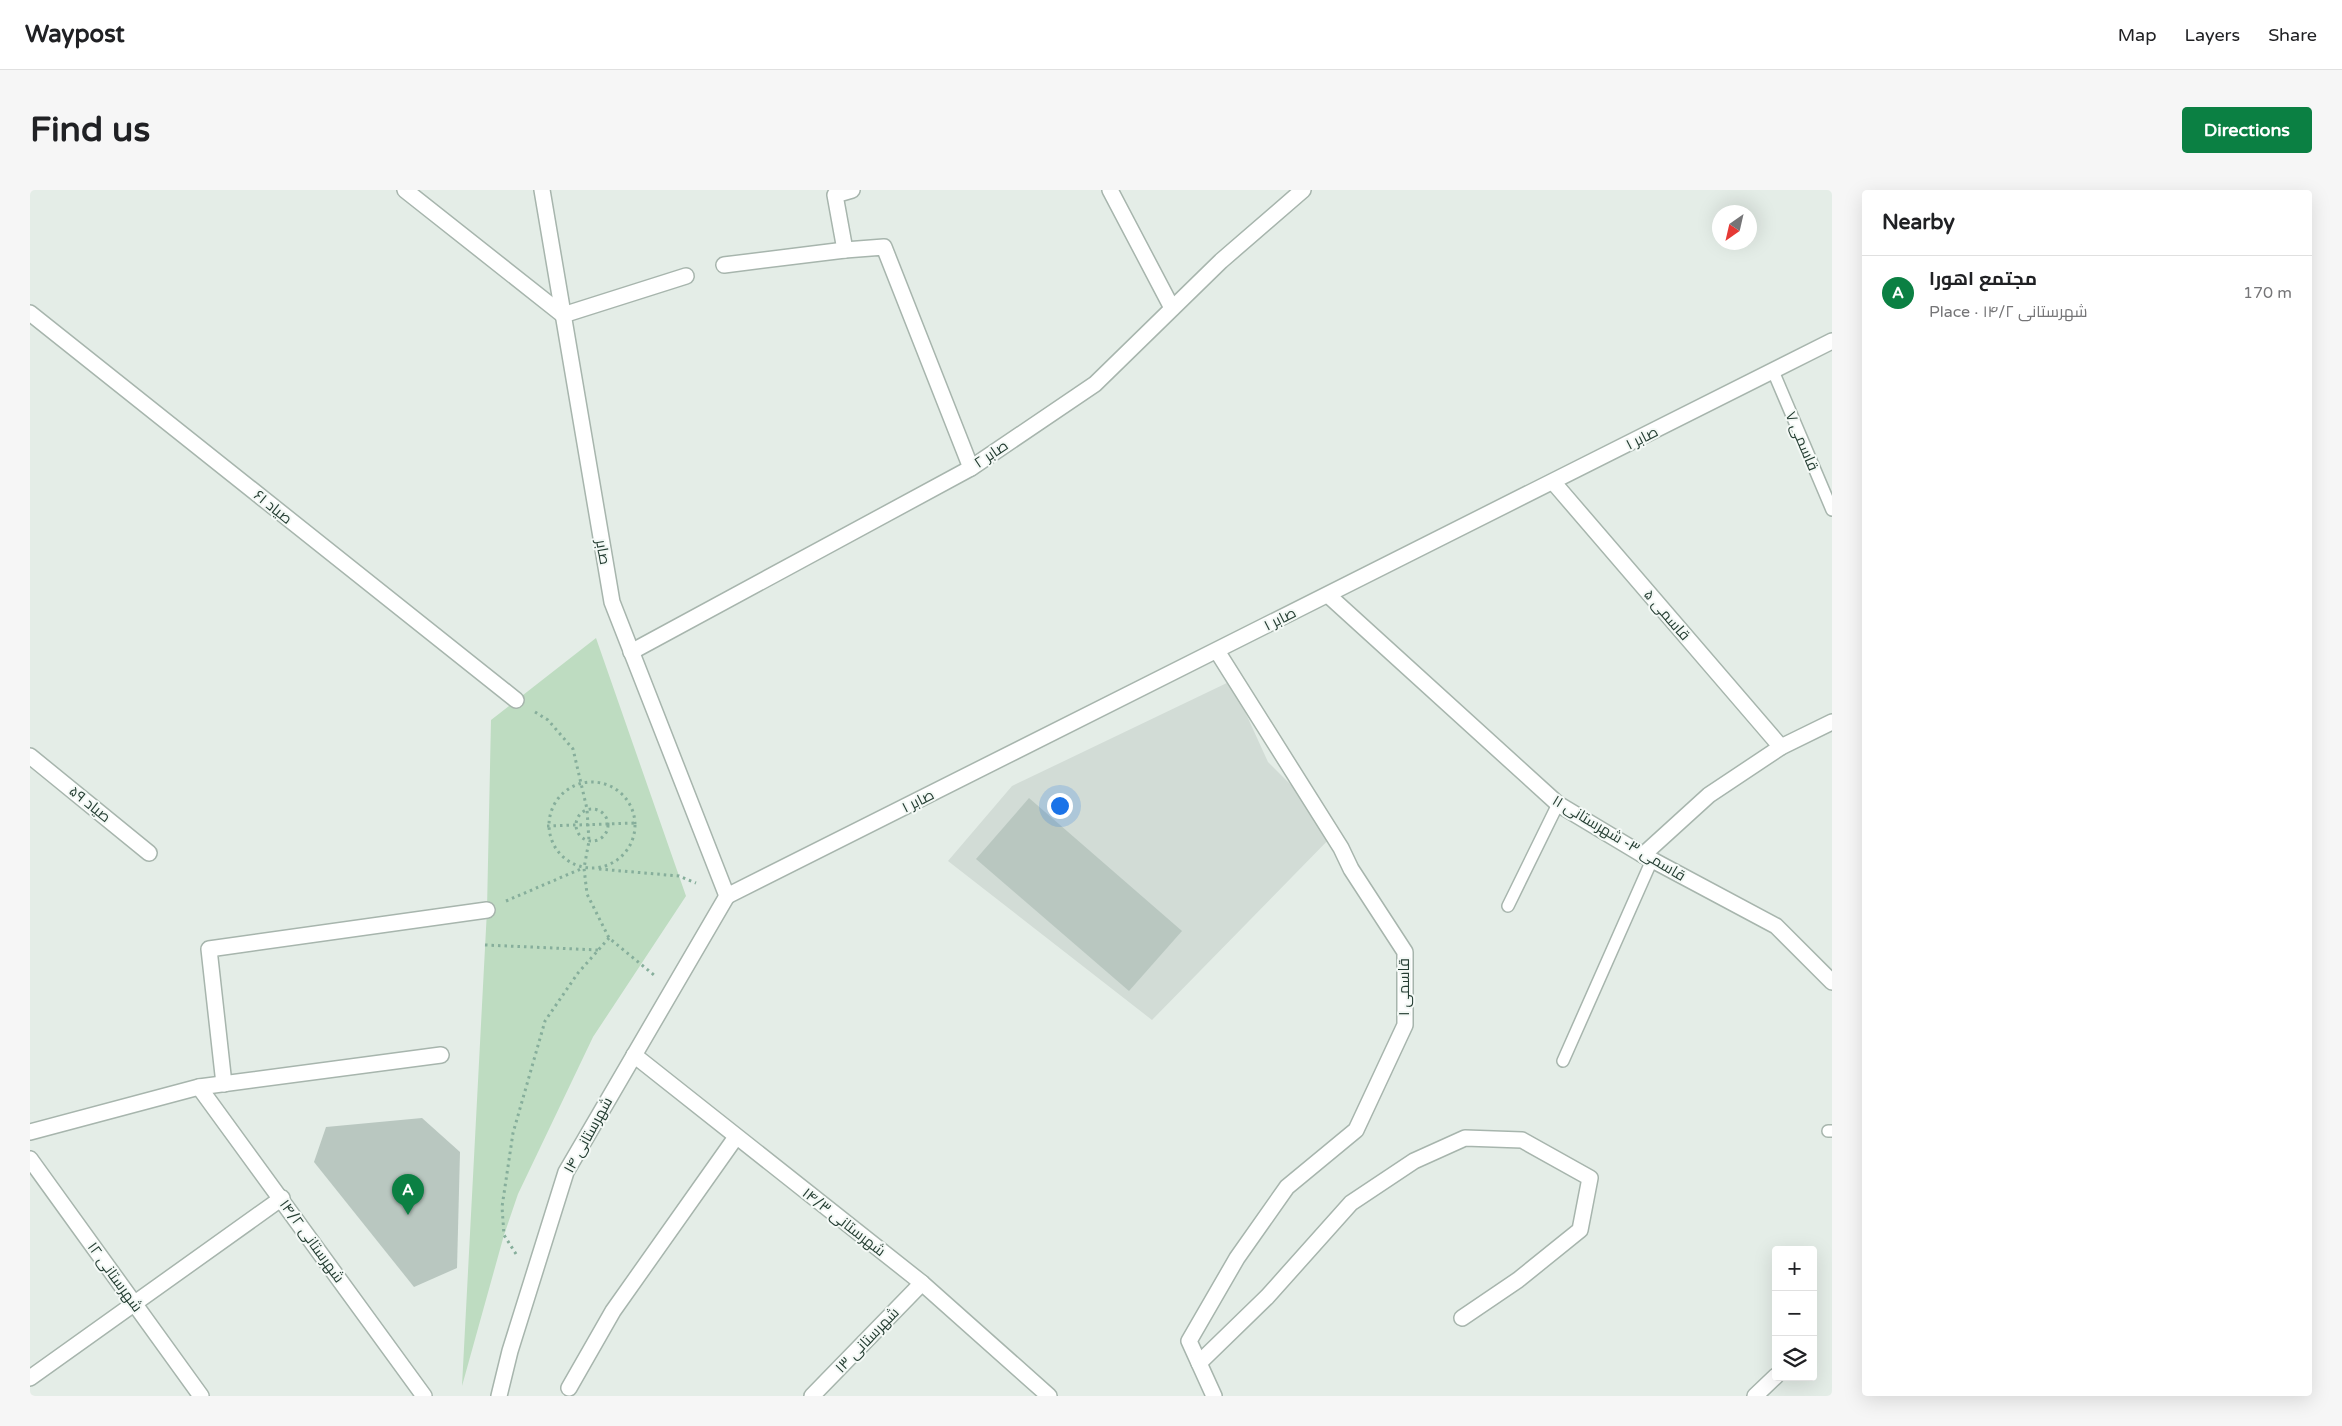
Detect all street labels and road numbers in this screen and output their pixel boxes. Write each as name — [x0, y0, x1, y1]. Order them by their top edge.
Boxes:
street label: قاسمی ۷ — [1781, 409, 1823, 474]
street label: صابر ۱ — [1623, 422, 1661, 454]
street label: صابر ۲ — [971, 436, 1011, 472]
street label: صیاد ۶۱ — [250, 486, 296, 528]
street label: صابر — [592, 537, 614, 566]
street label: قاسمی ۵ — [1639, 586, 1694, 645]
street label: صابر ۱ — [1261, 603, 1299, 635]
street label: صیاد ۵۹ — [66, 782, 114, 826]
street label: صابر ۱ — [899, 785, 937, 817]
street label: قاسمی ۳- شهرستانی ۱۱ — [1549, 791, 1689, 886]
street label: قاسمی ۱ — [1395, 958, 1414, 1016]
street label: شهرستانی ۱۴ — [560, 1094, 617, 1177]
street label: شهرستانی ۱۴/۳ — [798, 1184, 889, 1261]
street label: شهرستانی ۱۴/۲ — [275, 1196, 348, 1287]
street label: شهرستانی ۱۲ — [83, 1239, 146, 1316]
street label: شهرستانی ۱۳ — [831, 1304, 903, 1377]

